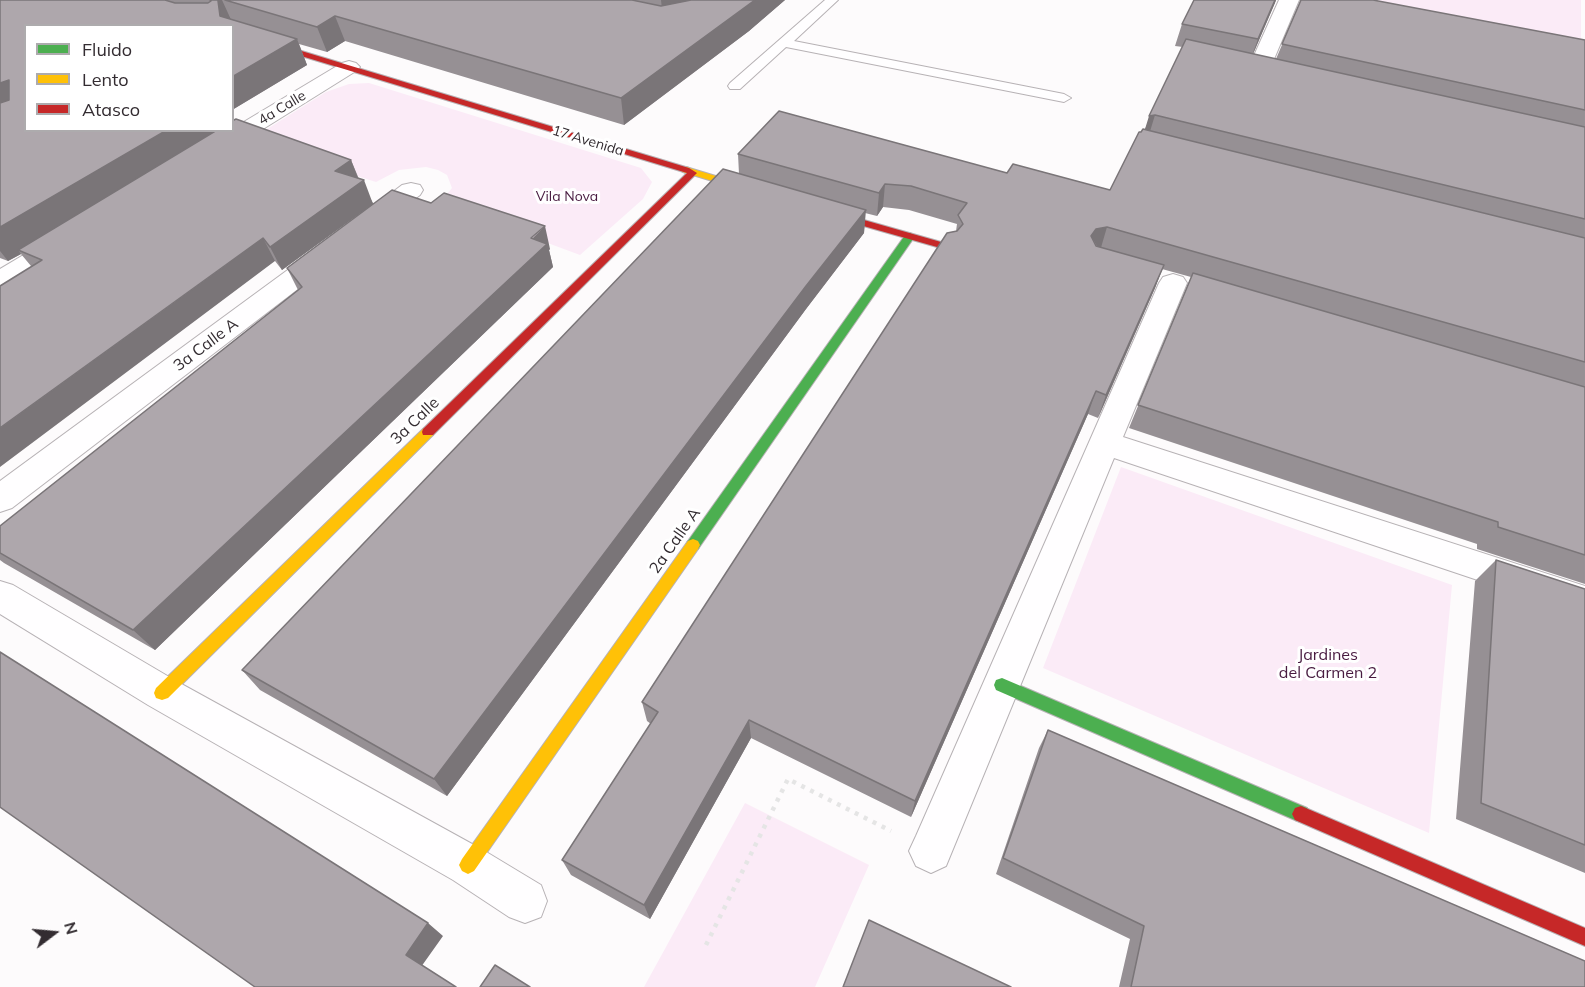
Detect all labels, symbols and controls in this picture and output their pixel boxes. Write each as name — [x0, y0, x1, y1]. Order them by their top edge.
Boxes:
legend — [24, 24, 234, 132]
text: Fluido — [82, 38, 132, 61]
text: Lento — [82, 68, 129, 91]
street label: 4a Calle — [255, 87, 309, 129]
text: Atasco — [82, 98, 140, 121]
street label: 17 Avenida — [550, 122, 626, 160]
park label: Vila Nova — [536, 189, 598, 205]
street label: 3a Calle A — [170, 314, 242, 376]
street label: 3a Calle — [387, 393, 443, 449]
street label: 2a Calle A — [645, 504, 705, 578]
park label: Jardines del Carmen 2 — [1279, 645, 1377, 683]
north arrow — [24, 903, 84, 963]
text: N — [60, 919, 83, 937]

